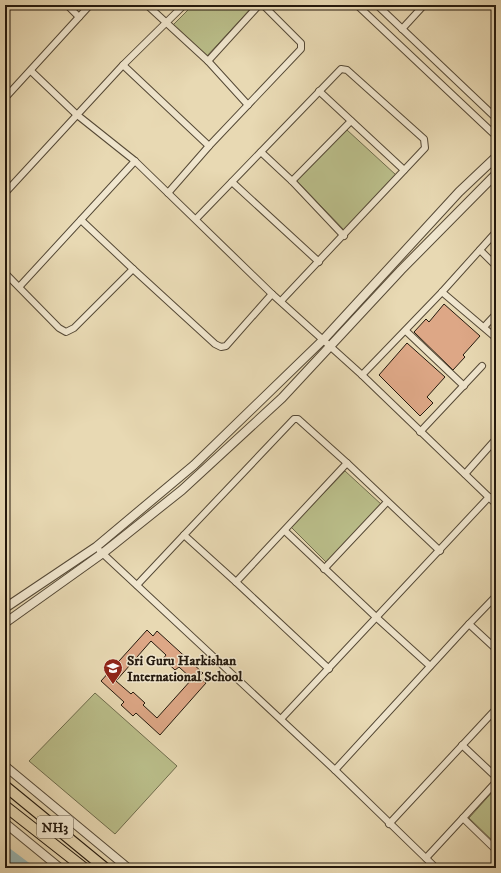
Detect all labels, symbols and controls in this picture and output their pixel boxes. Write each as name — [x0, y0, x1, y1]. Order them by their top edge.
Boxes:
place label: Sri Guru Harkishan International School — [127, 652, 243, 686]
school or university icon: Sri Guru Harkishan International School — [102, 657, 124, 685]
road number: NH3 — [37, 816, 73, 838]

